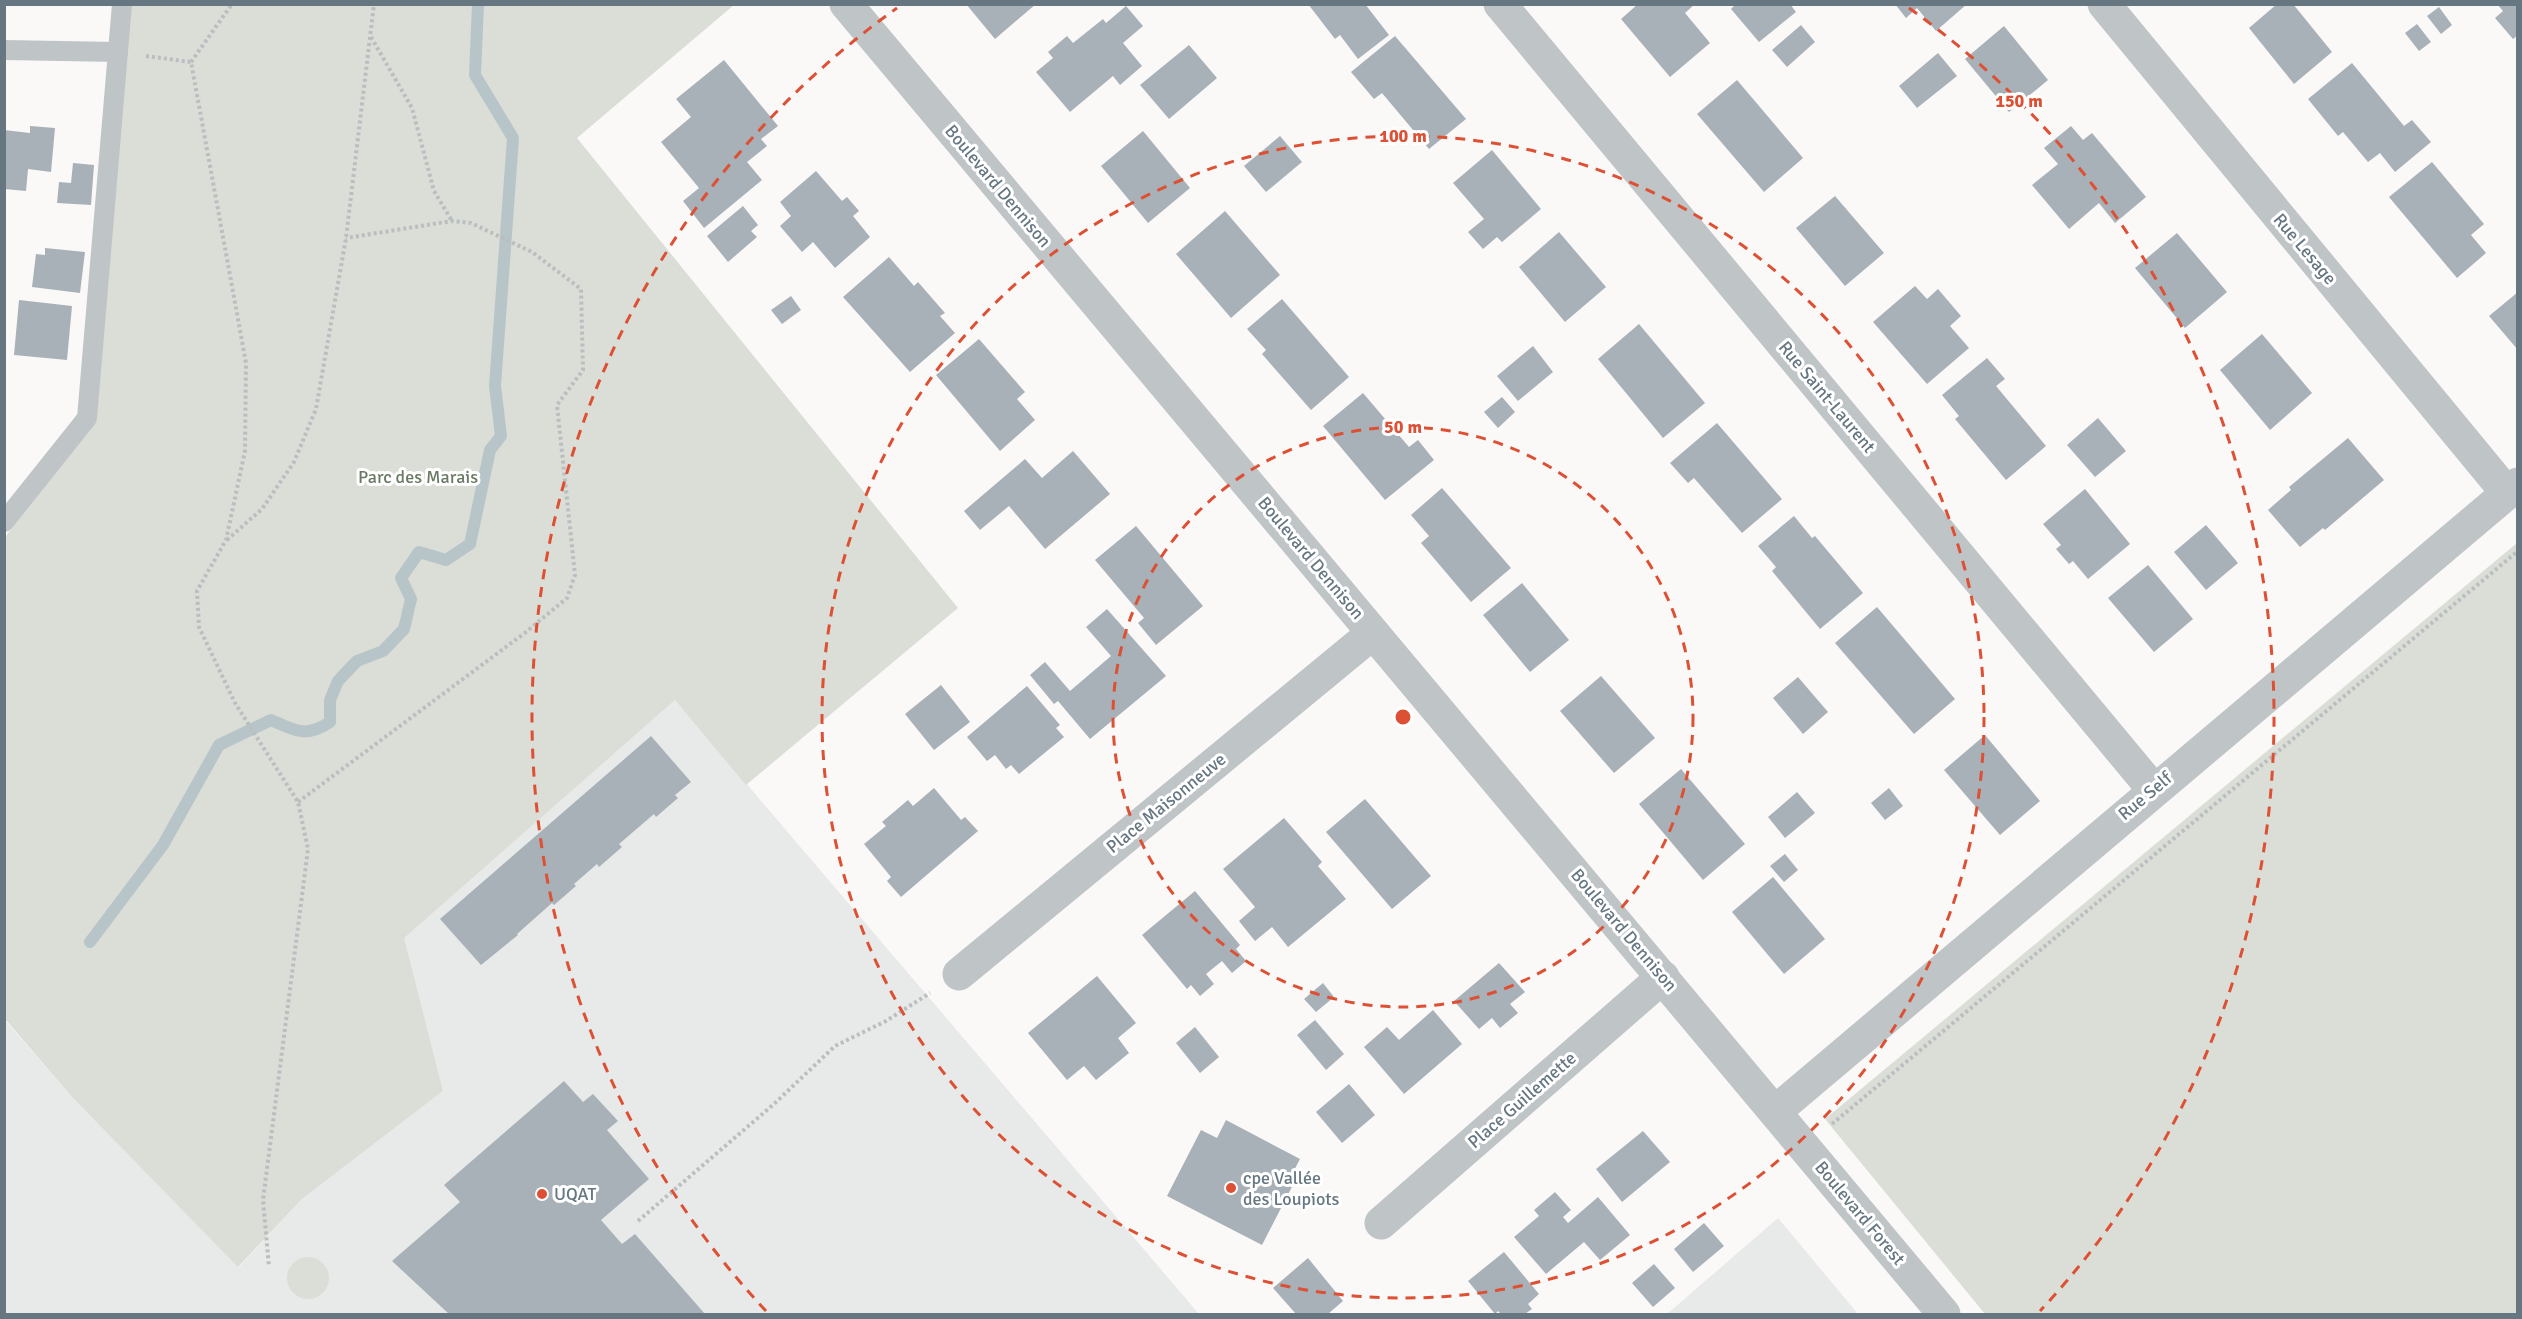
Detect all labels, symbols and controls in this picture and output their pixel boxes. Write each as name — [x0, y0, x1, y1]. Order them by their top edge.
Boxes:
text: 150 m — [1995, 90, 2043, 112]
street label: Boulevard Dennison — [940, 120, 1056, 252]
text: 100 m — [1379, 125, 1427, 147]
street label: Rue Lesage — [2269, 209, 2341, 289]
street label: Rue Saint-Laurent — [1774, 337, 1880, 457]
text: 50 m — [1384, 416, 1422, 438]
park label: Parc des Marais — [358, 466, 478, 488]
street label: Boulevard Dennison — [1253, 492, 1369, 624]
centre of rings — [1393, 707, 1413, 727]
street label: Place Maisonneuve — [1102, 748, 1230, 858]
street label: Rue Self — [2114, 767, 2177, 825]
street label: Boulevard Dennison — [1566, 864, 1682, 996]
street label: Place Guillemette — [1463, 1047, 1581, 1153]
street label: Boulevard Forest — [1810, 1157, 1910, 1269]
place label: cpe Vallée des Loupiots — [1243, 1167, 1339, 1210]
marker: cpe Vallée des Loupiots — [1224, 1181, 1238, 1195]
place label: UQAT — [554, 1183, 596, 1205]
marker: UQAT — [535, 1187, 549, 1201]

